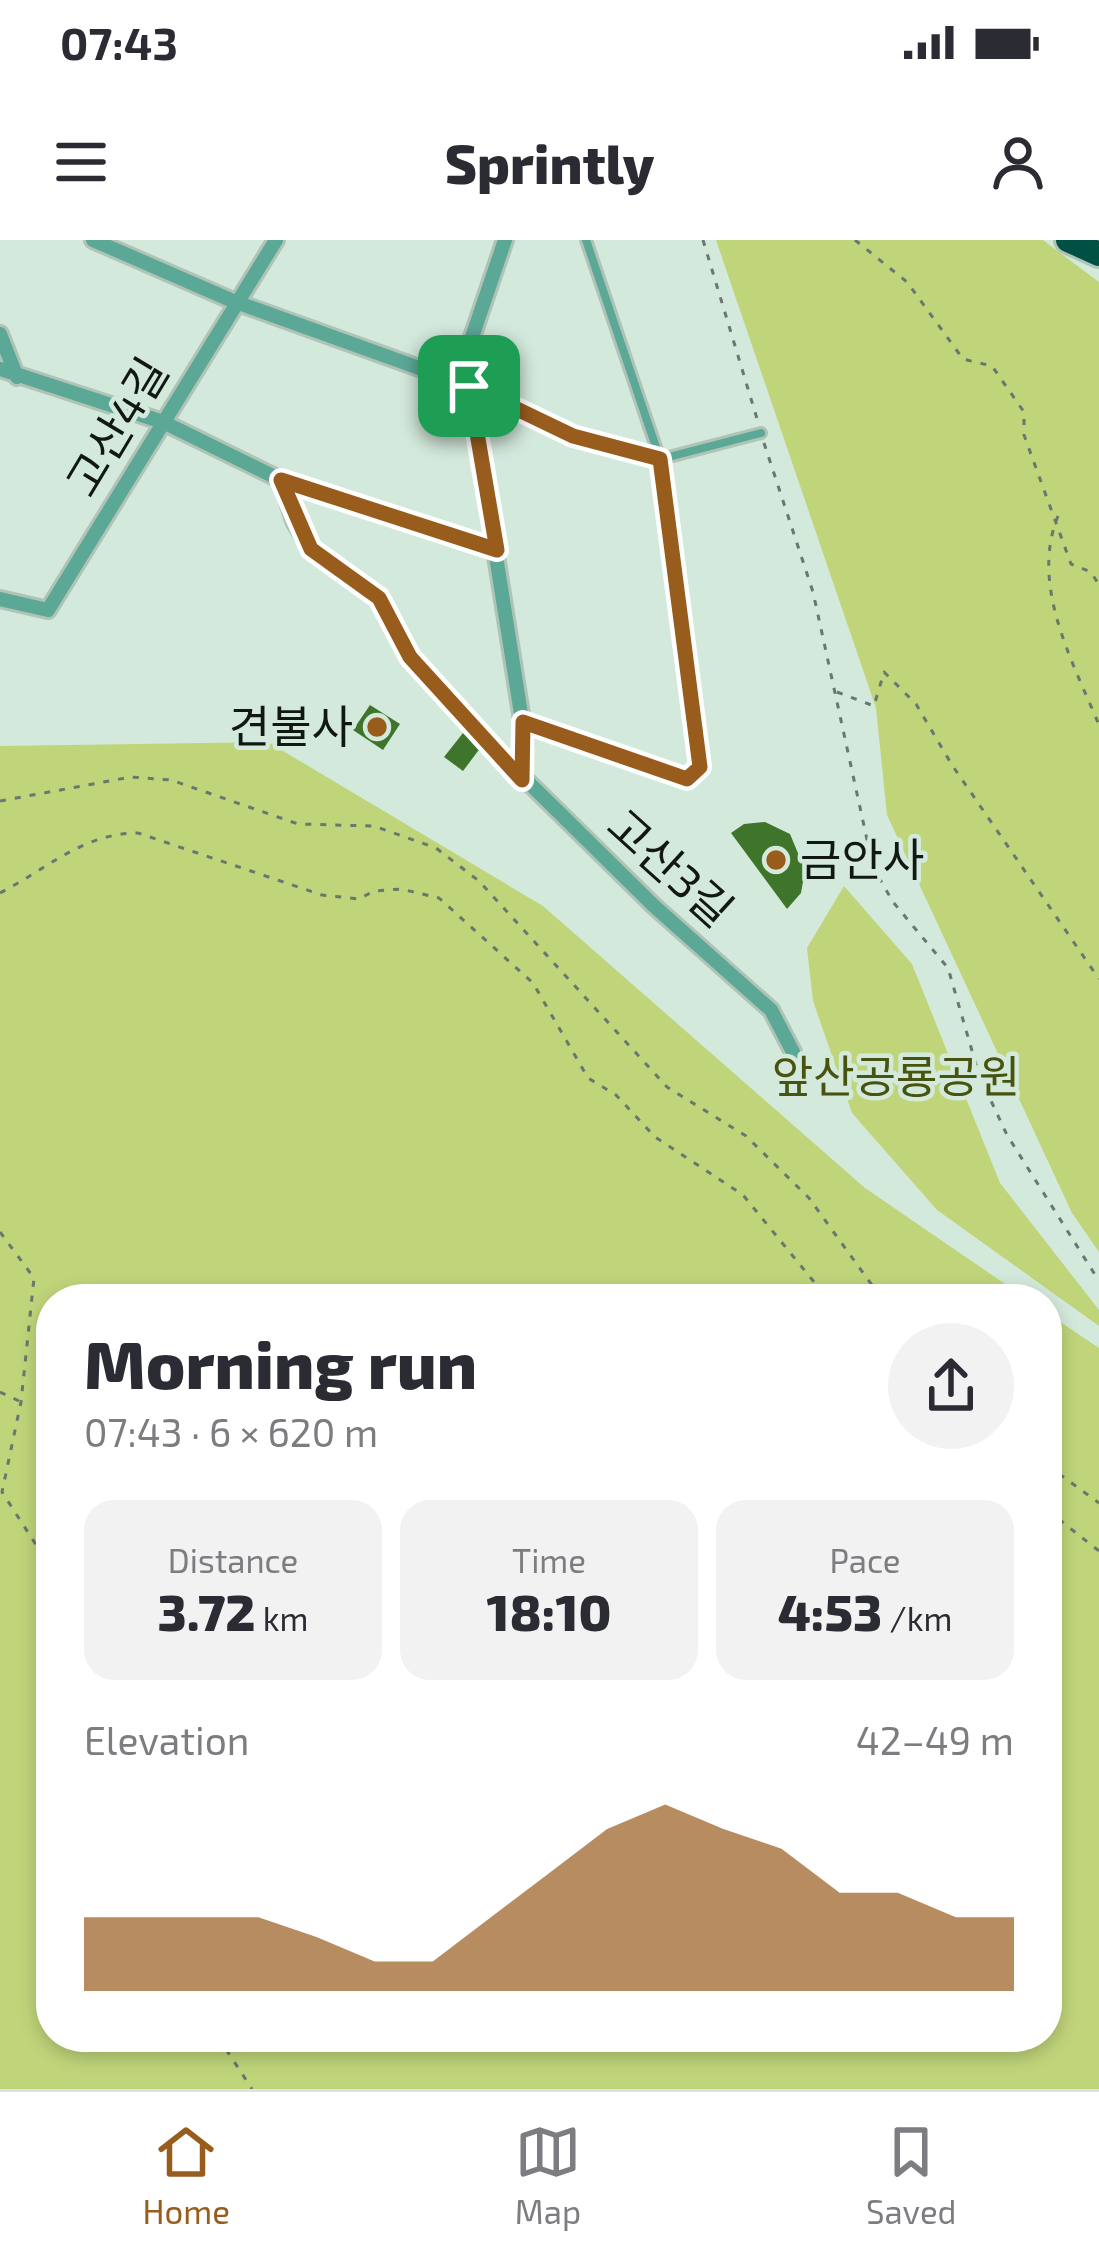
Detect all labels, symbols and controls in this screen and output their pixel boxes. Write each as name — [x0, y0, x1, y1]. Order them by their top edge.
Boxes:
text: 07:43 — [60, 15, 178, 69]
icon: menu — [48, 129, 114, 195]
icon: person — [985, 129, 1051, 195]
text: Sprintly — [445, 130, 654, 195]
pin — [418, 335, 520, 437]
street label: 고산4길 — [53, 347, 178, 505]
icon: arrive — [436, 353, 502, 419]
place label: 견불사 — [229, 698, 353, 752]
marker: 견불사 — [364, 714, 390, 740]
street label: 고산3길 — [598, 797, 745, 937]
place label: 금안사 — [800, 831, 924, 885]
marker: 금안사 — [763, 847, 789, 873]
park label: 앞산공룡공원 — [772, 1048, 1020, 1102]
text: Morning run — [84, 1323, 477, 1402]
button: share — [888, 1323, 1014, 1449]
text: 07:43 · 6 × 620 m — [84, 1408, 378, 1455]
text: Distance — [168, 1540, 298, 1580]
text: Time — [512, 1540, 586, 1580]
text: Pace — [829, 1540, 901, 1580]
text: 3.72 — [157, 1580, 255, 1641]
text: 18:10 — [487, 1580, 611, 1641]
text: 4:53 — [778, 1580, 882, 1641]
text: km — [255, 1598, 309, 1638]
text: /km — [882, 1598, 952, 1638]
text: Elevation — [84, 1716, 249, 1763]
text: 42–49 m — [856, 1716, 1014, 1763]
tab: Home — [142, 2119, 230, 2231]
tab: Map — [515, 2119, 581, 2231]
tab: Saved — [866, 2119, 957, 2231]

